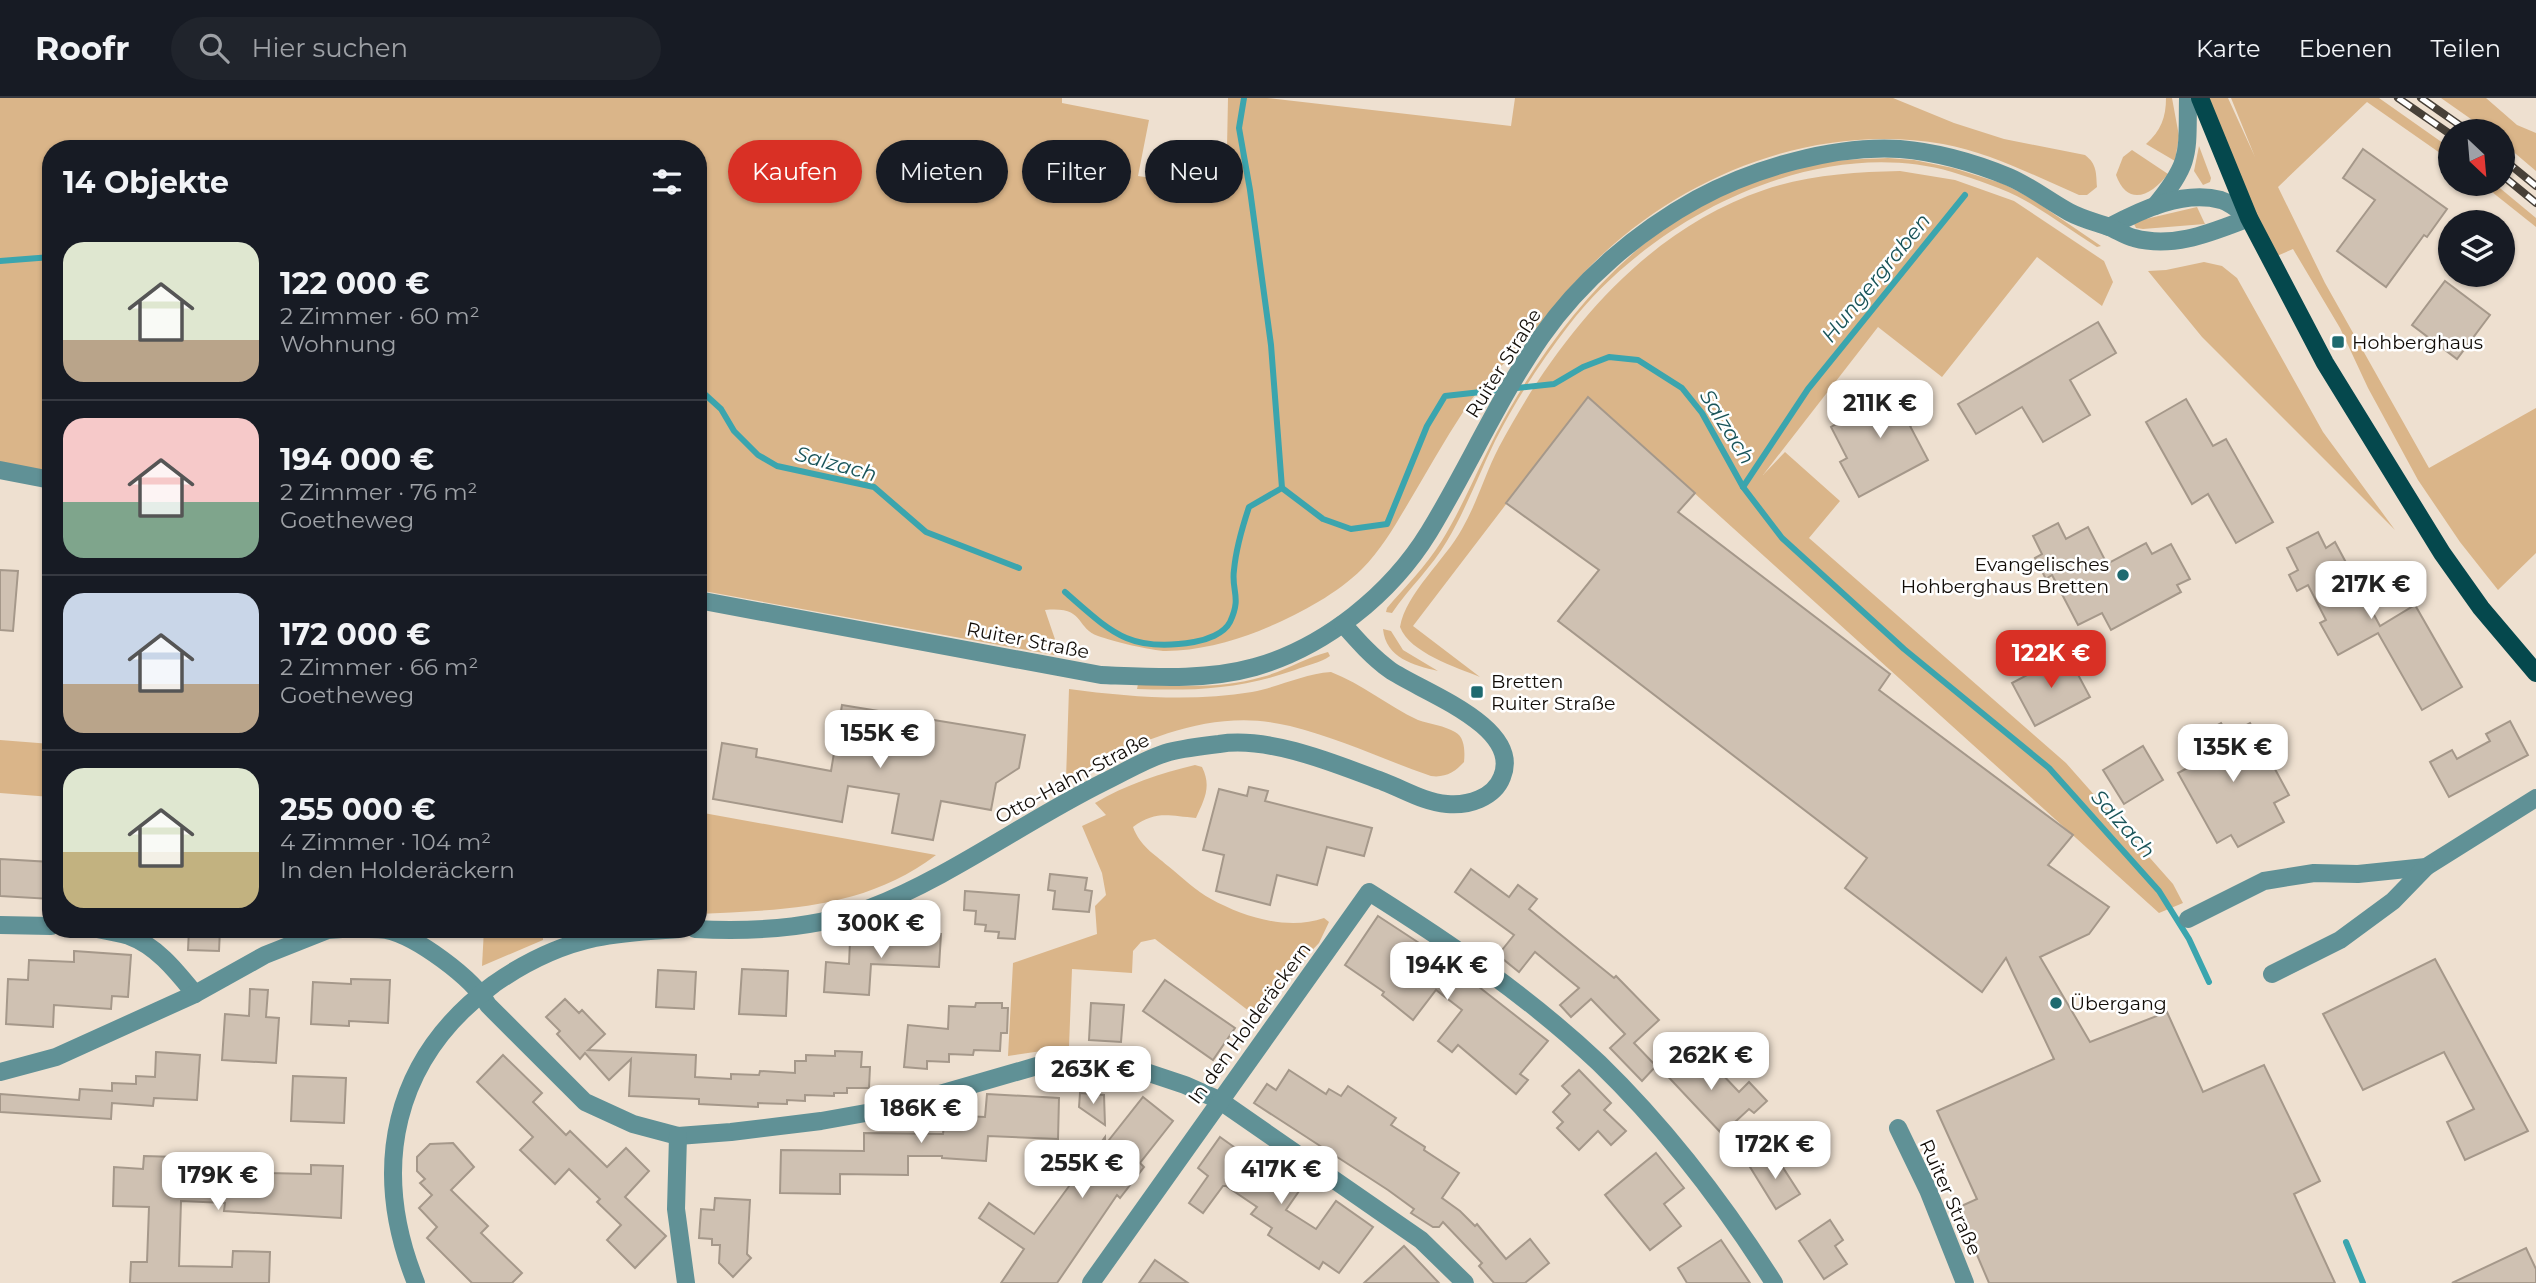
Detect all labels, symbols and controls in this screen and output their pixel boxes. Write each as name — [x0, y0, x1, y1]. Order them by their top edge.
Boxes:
search box — [171, 17, 661, 80]
text: Roofr — [35, 28, 129, 68]
icon: search — [195, 29, 233, 67]
text: Hier suchen — [251, 32, 408, 64]
text: Karte — [2196, 34, 2261, 63]
text: Ebenen — [2299, 34, 2392, 63]
text: Teilen — [2430, 34, 2501, 63]
north arrow — [2438, 119, 2515, 196]
map controls — [2438, 119, 2515, 287]
chip: Kaufen — [728, 140, 862, 203]
chip: Mieten — [876, 140, 1008, 203]
chip: Filter — [1022, 140, 1131, 203]
chip: Neu — [1145, 140, 1243, 203]
icon: filters — [648, 163, 686, 201]
text: 14 Objekte — [63, 164, 229, 201]
water label: Hungergraben — [1816, 208, 1935, 347]
button: layers — [2438, 210, 2515, 287]
text: 122 000 € — [280, 265, 430, 302]
icon: home — [119, 270, 203, 354]
text: 2 Zimmer · 60 m² — [280, 302, 480, 330]
street label: Ruiter Straße — [1461, 304, 1546, 422]
text: Wohnung — [280, 330, 397, 358]
place label: Hohberghaus — [2352, 331, 2483, 354]
marker: Hohberghaus — [2330, 334, 2346, 350]
pin: 211K € — [1823, 380, 1937, 440]
water label: Salzach — [1695, 385, 1760, 469]
text: 211K € — [1843, 389, 1917, 417]
text: 194 000 € — [280, 441, 434, 478]
water label: Salzach — [793, 441, 880, 486]
icon: home — [119, 446, 203, 530]
text: 2 Zimmer · 76 m² — [280, 478, 477, 506]
text: Goetheweg — [280, 506, 414, 534]
place label: Evangelisches Hohberghaus Bretten — [1901, 553, 2109, 598]
pin: 217K € — [2314, 561, 2428, 621]
marker: Evangelisches Hohberghaus Bretten — [2115, 567, 2131, 583]
text: 217K € — [2331, 570, 2411, 598]
text: 172 000 € — [280, 616, 430, 653]
street label: Ruiter Straße — [965, 617, 1091, 664]
icon: home — [119, 621, 203, 705]
pin: 122K € — [1994, 630, 2108, 690]
text: 122K € — [2012, 639, 2090, 667]
text: 2 Zimmer · 66 m² — [280, 653, 478, 681]
place label: Bretten Ruiter Straße — [1491, 670, 1616, 715]
text: Goetheweg — [280, 681, 414, 709]
marker: Bretten Ruiter Straße — [1469, 684, 1485, 700]
pin: 155K € — [823, 710, 937, 770]
text: 155K € — [841, 719, 919, 747]
pin: 135K € — [2176, 724, 2290, 784]
street label: Otto-Hahn-Straße — [991, 728, 1153, 829]
text: 135K € — [2194, 733, 2272, 761]
water label: Salzach — [2086, 784, 2161, 863]
text: 255 000 € — [280, 791, 436, 828]
icon: home — [119, 796, 203, 880]
text: 4 Zimmer · 104 m² — [280, 828, 491, 856]
text: In den Holderäckern — [280, 856, 515, 884]
pin: 300K € — [824, 900, 938, 960]
text: 300K € — [837, 909, 925, 937]
street label: In den Holderäckern — [1183, 938, 1316, 1109]
pin: 194K € — [1390, 942, 1504, 1002]
text: 194K € — [1406, 951, 1488, 979]
place label: Übergang — [2070, 992, 2167, 1015]
marker: Übergang — [2048, 995, 2064, 1011]
pin: 262K € — [1654, 1032, 1768, 1092]
text: 262K € — [1669, 1041, 1753, 1069]
pin: 263K € — [1036, 1046, 1150, 1106]
text: 263K € — [1051, 1055, 1135, 1083]
pin: 186K € — [864, 1086, 978, 1145]
text: 186K € — [880, 1094, 962, 1122]
pin: 172K € — [1718, 1122, 1832, 1181]
text: 172K € — [1735, 1130, 1815, 1158]
street label: Ruiter Straße — [1915, 1136, 1986, 1259]
pin: 255K € — [1025, 1140, 1139, 1200]
pin: 417K € — [1224, 1146, 1338, 1206]
text: 255K € — [1040, 1149, 1124, 1177]
pin: 179K € — [161, 1152, 275, 1212]
text: 417K € — [1241, 1155, 1321, 1183]
text: 179K € — [178, 1161, 258, 1189]

